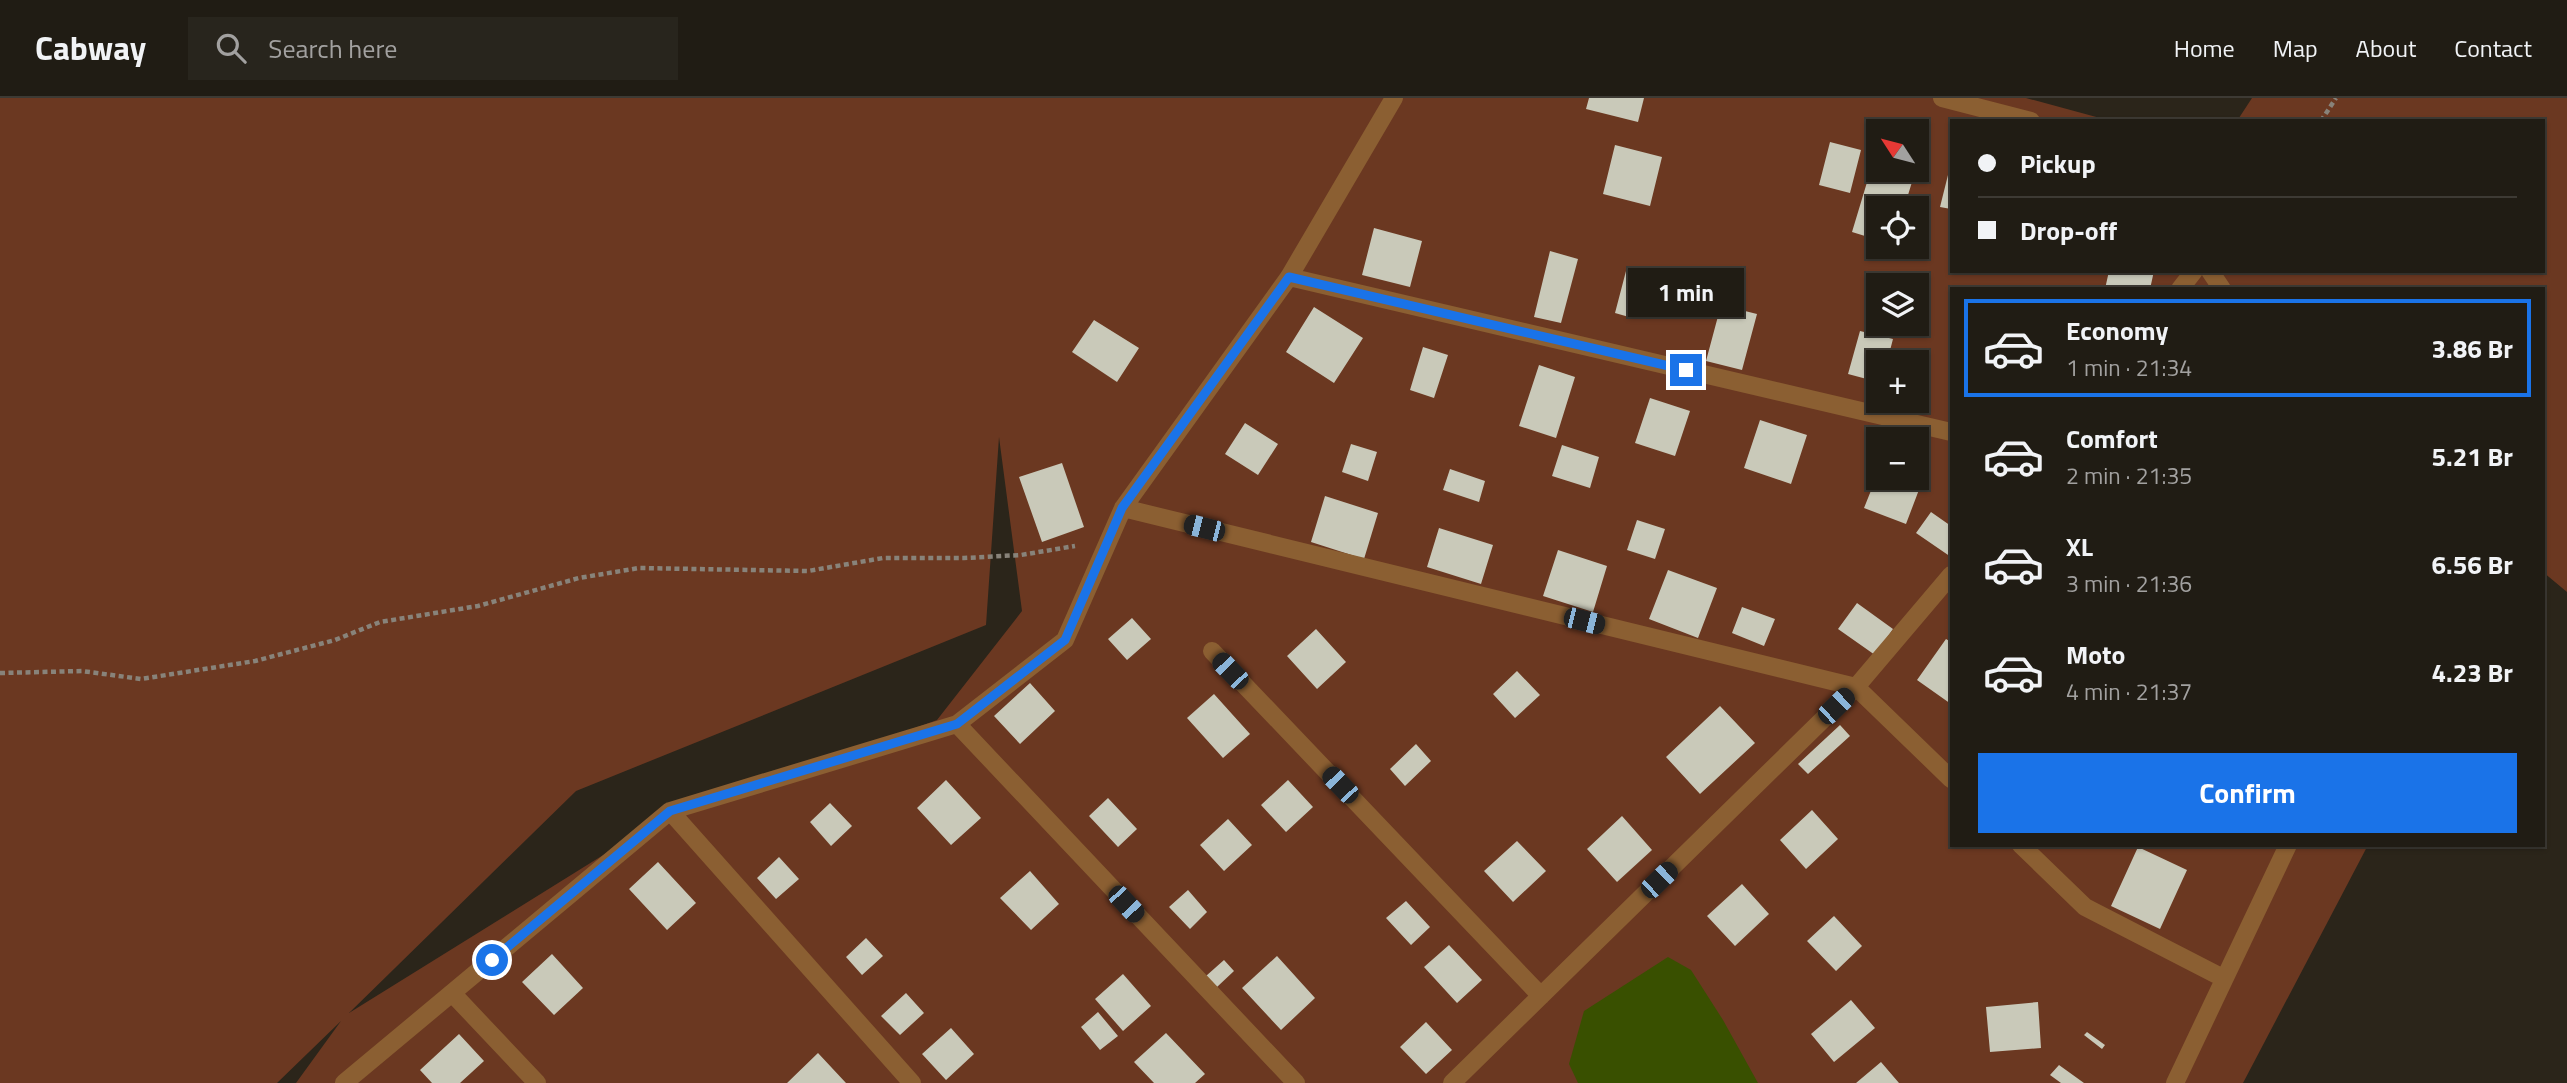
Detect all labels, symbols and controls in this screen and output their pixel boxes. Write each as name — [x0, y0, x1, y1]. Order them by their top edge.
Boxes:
search box — [188, 17, 678, 80]
text: Cabway — [35, 23, 146, 73]
icon: search — [212, 29, 250, 67]
text: Search here — [268, 29, 397, 68]
text: Home — [2174, 30, 2235, 66]
text: Map — [2273, 30, 2318, 66]
text: About — [2356, 30, 2416, 66]
text: Contact — [2454, 30, 2532, 66]
north arrow — [1866, 119, 1928, 182]
map controls — [1866, 119, 1929, 490]
text: Pickup — [2020, 144, 2096, 183]
button: locate — [1866, 196, 1929, 259]
text: Drop-off — [2020, 211, 2117, 250]
callout: 1 min — [1628, 268, 1744, 317]
button: layers — [1866, 273, 1929, 336]
text: 1 min — [1658, 275, 1714, 310]
text: Economy — [2066, 311, 2168, 350]
icon: car — [1982, 317, 2045, 380]
text: 3.86 Br — [2431, 329, 2513, 368]
button: + — [1866, 350, 1929, 413]
text: 1 min · 21:34 — [2066, 350, 2192, 385]
route end — [1670, 354, 1702, 386]
text: Comfort — [2066, 419, 2158, 458]
icon: car — [1982, 425, 2045, 488]
button: − — [1866, 427, 1929, 490]
text: 5.21 Br — [2431, 437, 2513, 476]
text: 2 min · 21:35 — [2066, 458, 2192, 493]
car — [1182, 513, 1227, 543]
text: XL — [2066, 527, 2093, 566]
icon: car — [1982, 533, 2045, 596]
text: 6.56 Br — [2431, 545, 2513, 584]
text: 3 min · 21:36 — [2066, 566, 2192, 601]
car — [1562, 606, 1607, 636]
text: Moto — [2066, 635, 2125, 674]
icon: car — [1982, 641, 2045, 704]
car — [1208, 649, 1253, 693]
text: 4.23 Br — [2431, 653, 2513, 692]
text: 4 min · 21:37 — [2066, 674, 2192, 709]
car — [1814, 684, 1859, 728]
button: Confirm — [1978, 753, 2517, 833]
car — [1318, 763, 1363, 807]
car — [1637, 858, 1682, 902]
car — [1104, 881, 1149, 927]
route start — [476, 944, 508, 976]

